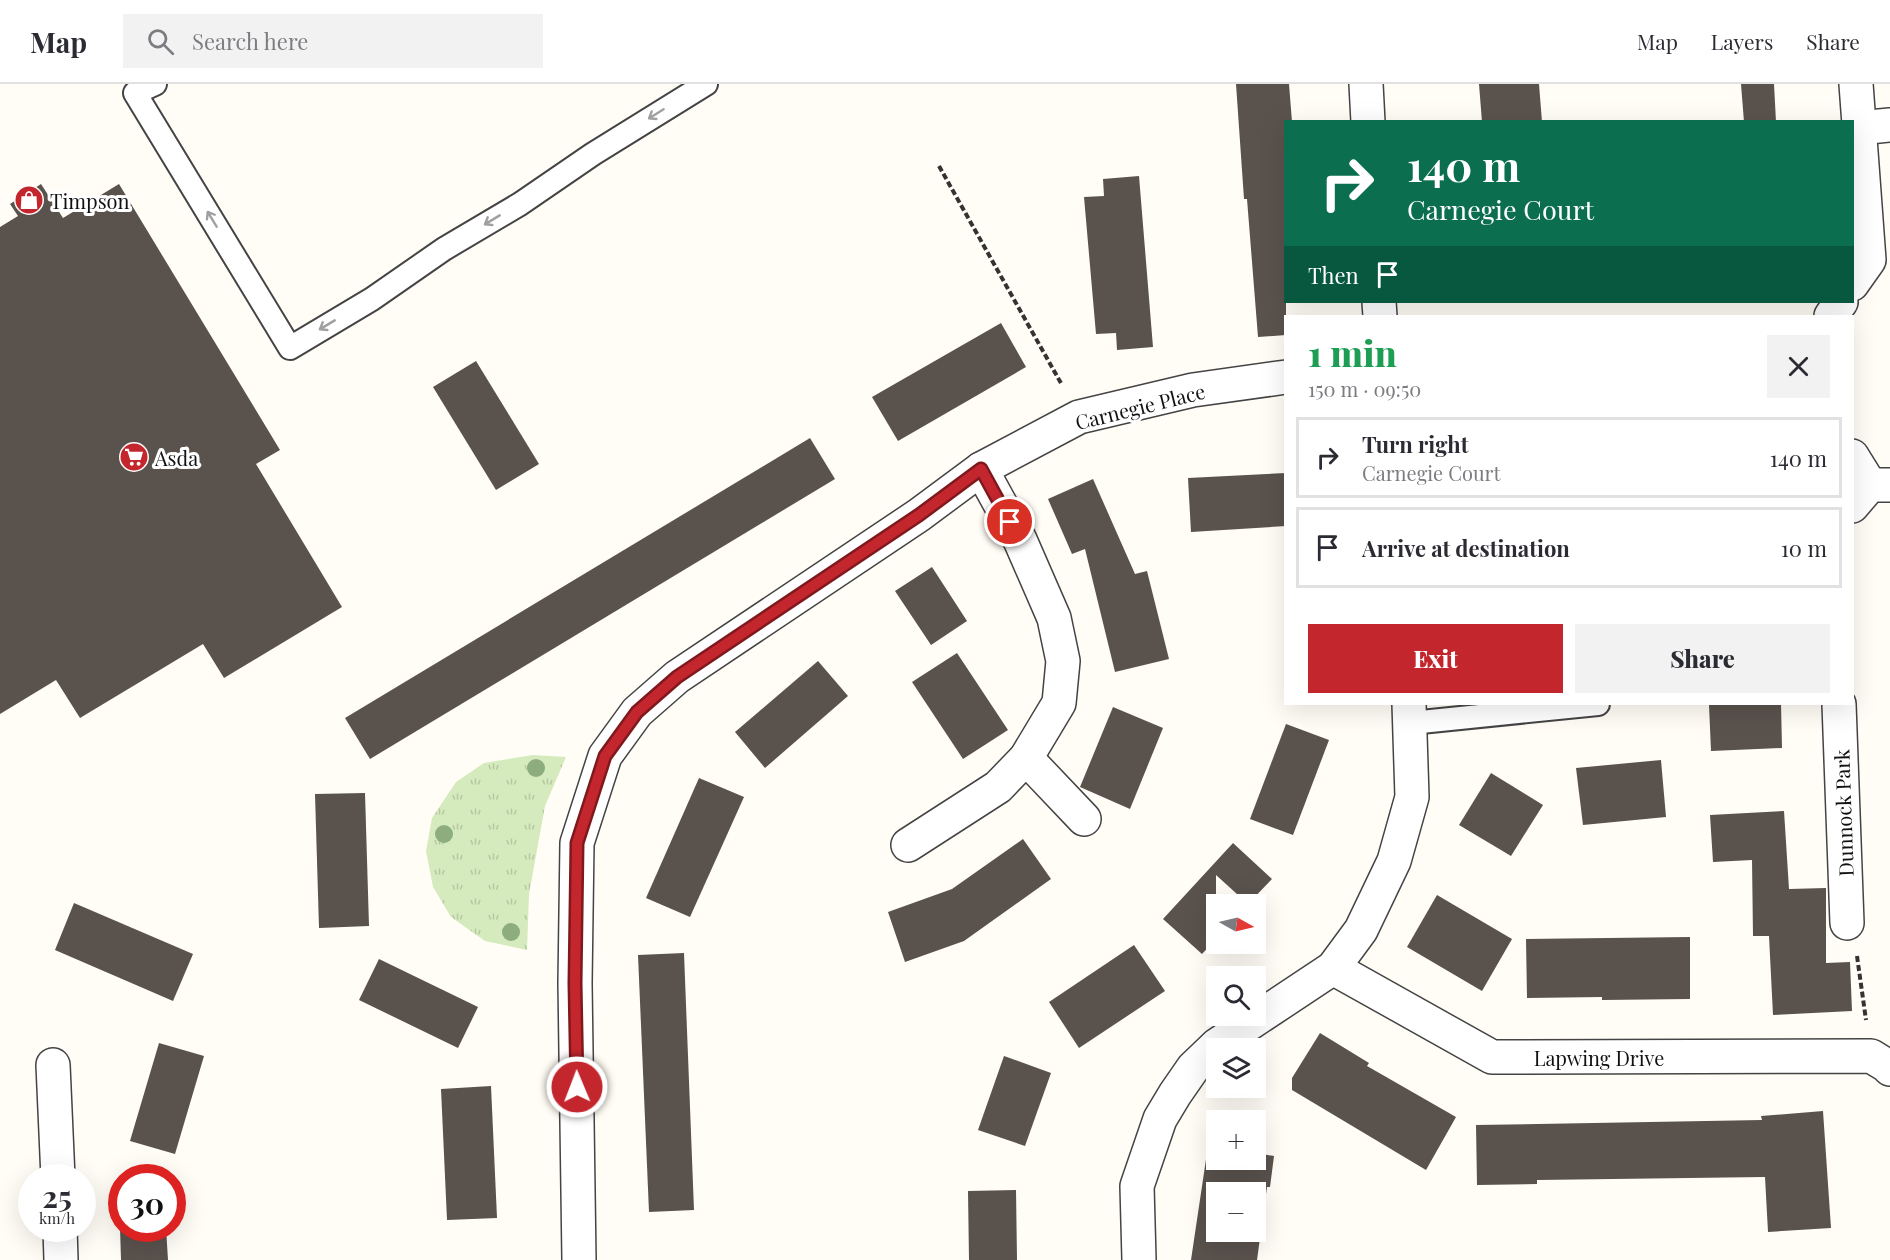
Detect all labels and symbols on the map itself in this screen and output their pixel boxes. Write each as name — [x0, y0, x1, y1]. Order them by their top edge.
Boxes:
one-way arrow — [647, 108, 664, 121]
shop icon: Timpson — [13, 184, 45, 216]
place label: Timpson — [50, 187, 130, 214]
one-way arrow — [205, 211, 217, 228]
one-way arrow — [484, 215, 501, 227]
one-way arrow — [319, 318, 336, 331]
street label: Carnegie Place — [1072, 377, 1208, 435]
supermarket icon: Asda — [118, 441, 150, 473]
place label: Asda — [154, 444, 198, 471]
pin — [984, 496, 1035, 547]
street label: Dunnock Park — [1827, 749, 1859, 877]
north arrow — [1206, 894, 1266, 954]
street label: Lapwing Drive — [1534, 1044, 1664, 1071]
position arrow — [545, 1055, 609, 1119]
speed limit sign: 30 — [108, 1164, 186, 1242]

